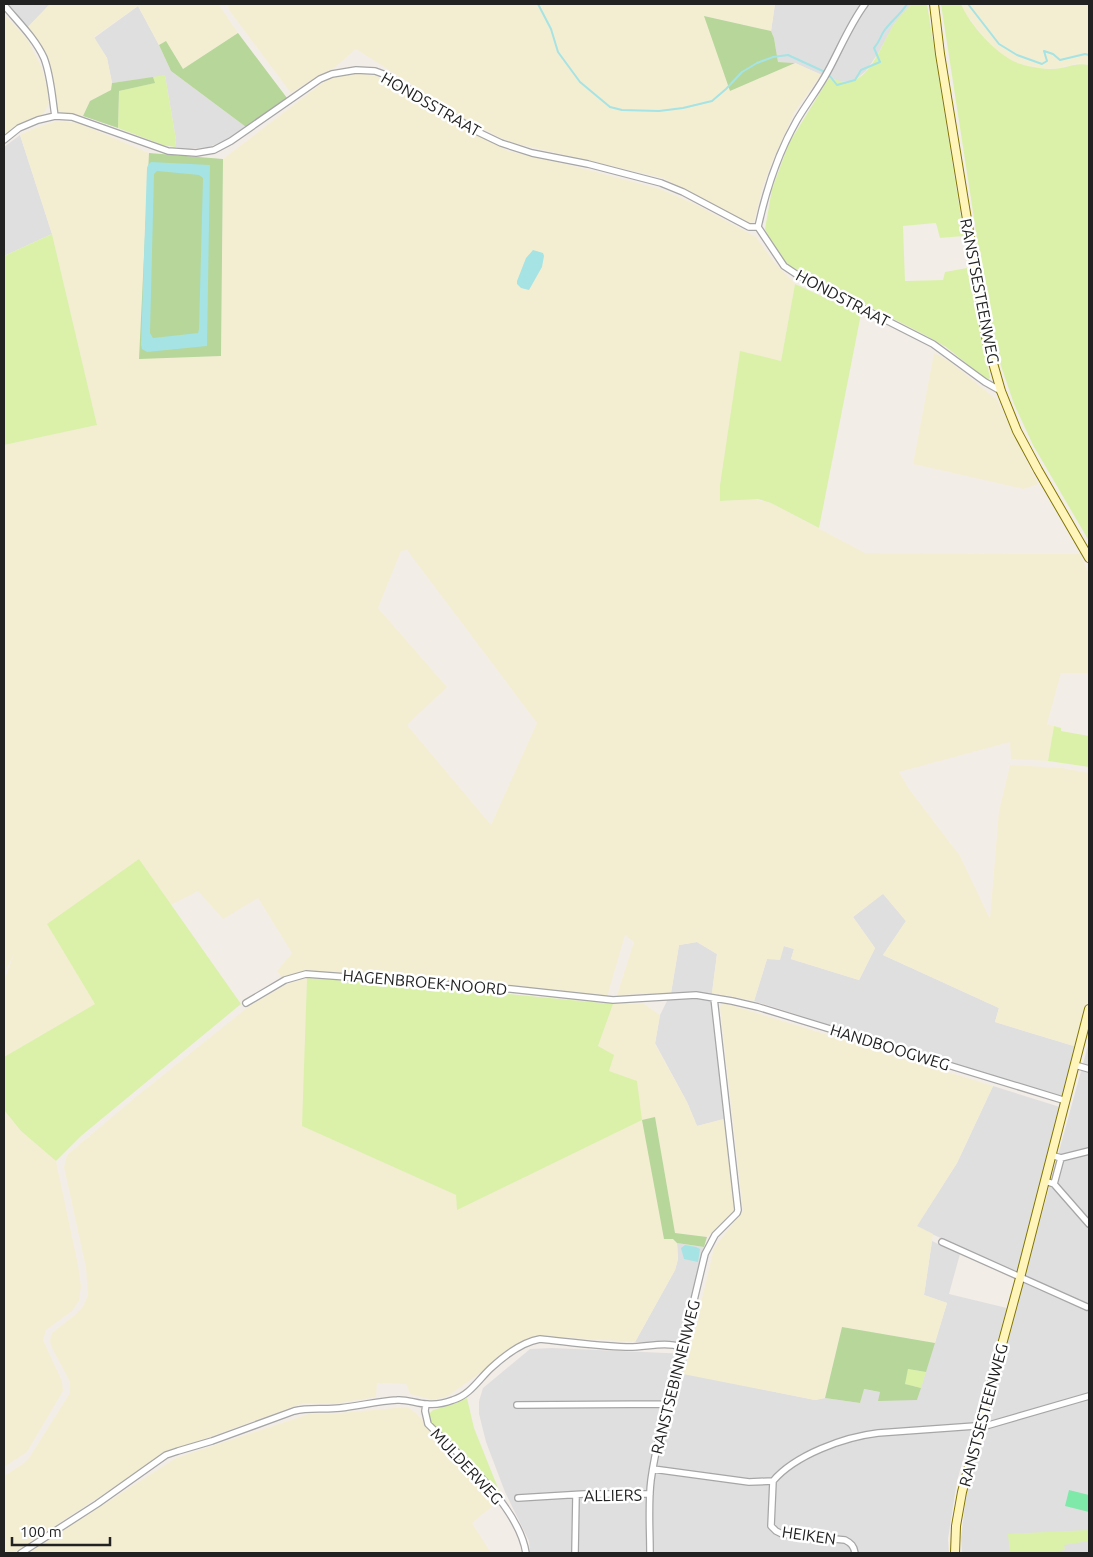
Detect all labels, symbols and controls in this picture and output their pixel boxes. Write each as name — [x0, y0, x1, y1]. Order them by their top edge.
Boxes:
street label: HONDSSTRAAT — [378, 68, 484, 140]
street label: RANSTSESTEENWEG — [957, 217, 1003, 365]
street label: HONDSTRAAT — [793, 266, 893, 330]
street label: HAGENBROEK-NOORD — [342, 966, 508, 998]
street label: HANDBOOGWEG — [828, 1020, 952, 1074]
street label: RANSTSEBINNENWEG — [647, 1298, 703, 1456]
street label: RANSTSESTEENWEG — [955, 1341, 1011, 1489]
street label: MULDERWEG — [427, 1424, 507, 1508]
street label: ALLIERS — [584, 1485, 642, 1505]
scale bar — [12, 1514, 110, 1546]
street label: HEIKEN — [781, 1522, 837, 1548]
text: 100 m — [20, 1523, 62, 1540]

